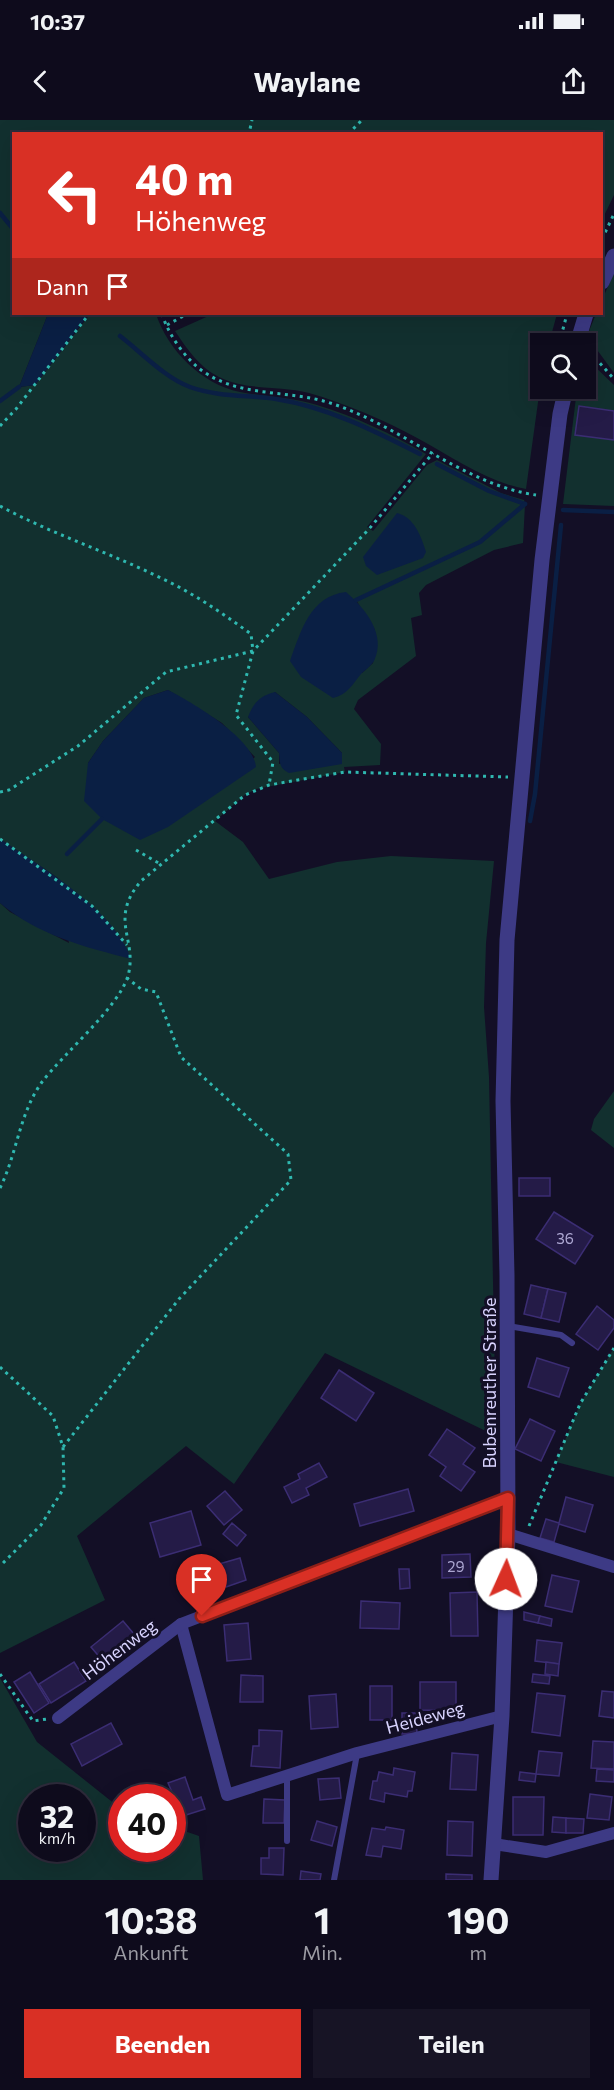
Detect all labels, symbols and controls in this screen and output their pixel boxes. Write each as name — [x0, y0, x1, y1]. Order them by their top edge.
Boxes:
text: 10:37 — [30, 8, 85, 35]
icon: back — [24, 65, 57, 98]
text: Waylane — [254, 65, 360, 98]
icon: share — [557, 65, 590, 98]
text: 40 m — [135, 152, 233, 204]
icon: left — [36, 156, 114, 234]
text: Höhenweg — [135, 204, 266, 237]
icon: arrive — [101, 270, 134, 303]
text: Dann — [36, 273, 89, 300]
map controls — [530, 333, 596, 399]
button: search — [530, 333, 596, 399]
house number: 36 — [556, 1229, 574, 1247]
street label: Bubenreuther Straße — [478, 1298, 500, 1468]
position arrow — [474, 1547, 538, 1611]
pin — [176, 1554, 227, 1616]
house number: 29 — [447, 1557, 465, 1575]
icon: arrive — [185, 1563, 218, 1596]
street label: Höhenweg — [77, 1614, 161, 1684]
street label: Heideweg — [383, 1696, 467, 1738]
speed limit sign: 40 — [108, 1784, 186, 1862]
text: 32 — [40, 1797, 74, 1834]
text: km/h — [39, 1829, 75, 1847]
text: 10:38 — [105, 1897, 198, 1941]
text: 1 — [314, 1897, 330, 1941]
text: 190 — [447, 1897, 509, 1941]
text: Ankunft — [114, 1940, 188, 1964]
text: Min. — [302, 1940, 343, 1964]
text: m — [470, 1940, 487, 1964]
button: Beenden — [24, 2009, 301, 2078]
button: Teilen — [313, 2009, 590, 2078]

